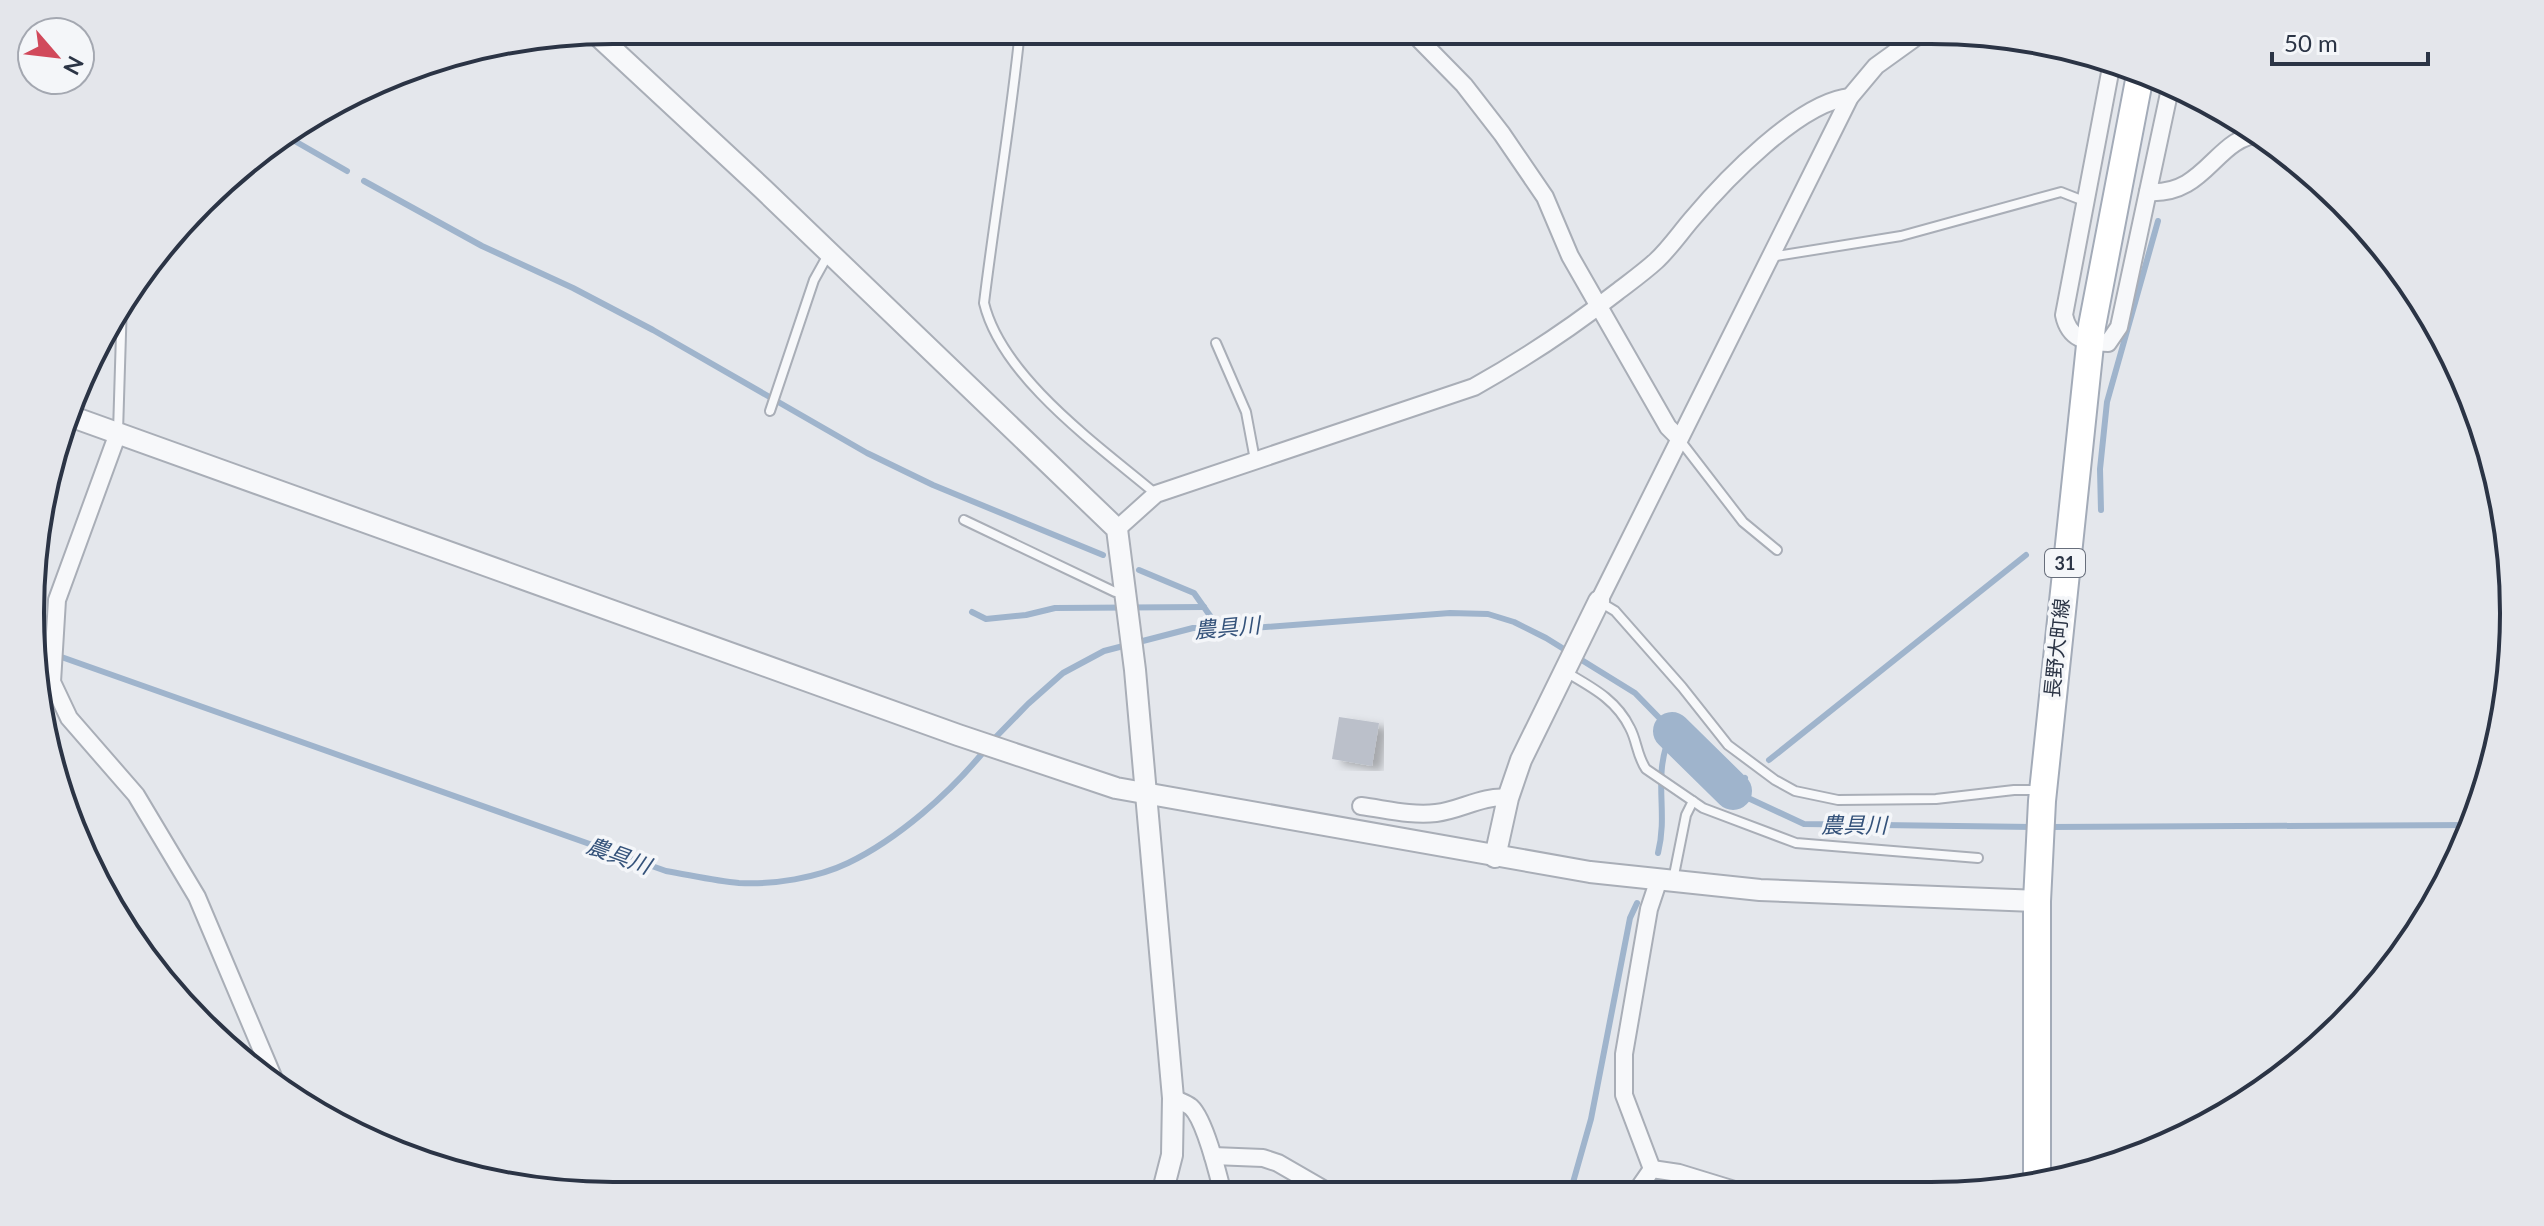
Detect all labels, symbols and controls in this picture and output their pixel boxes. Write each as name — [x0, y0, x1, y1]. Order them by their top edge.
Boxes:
north arrow — [16, 16, 96, 96]
scale bar — [2272, 16, 2428, 66]
text: 50 m — [2284, 28, 2338, 57]
text: N — [58, 52, 90, 79]
road number: 31 — [2045, 549, 2085, 577]
street label: 長野大町線 — [2039, 597, 2073, 699]
water label: 農具川 — [1193, 611, 1263, 643]
water label: 農具川 — [1821, 811, 1889, 838]
water label: 農具川 — [583, 831, 656, 880]

